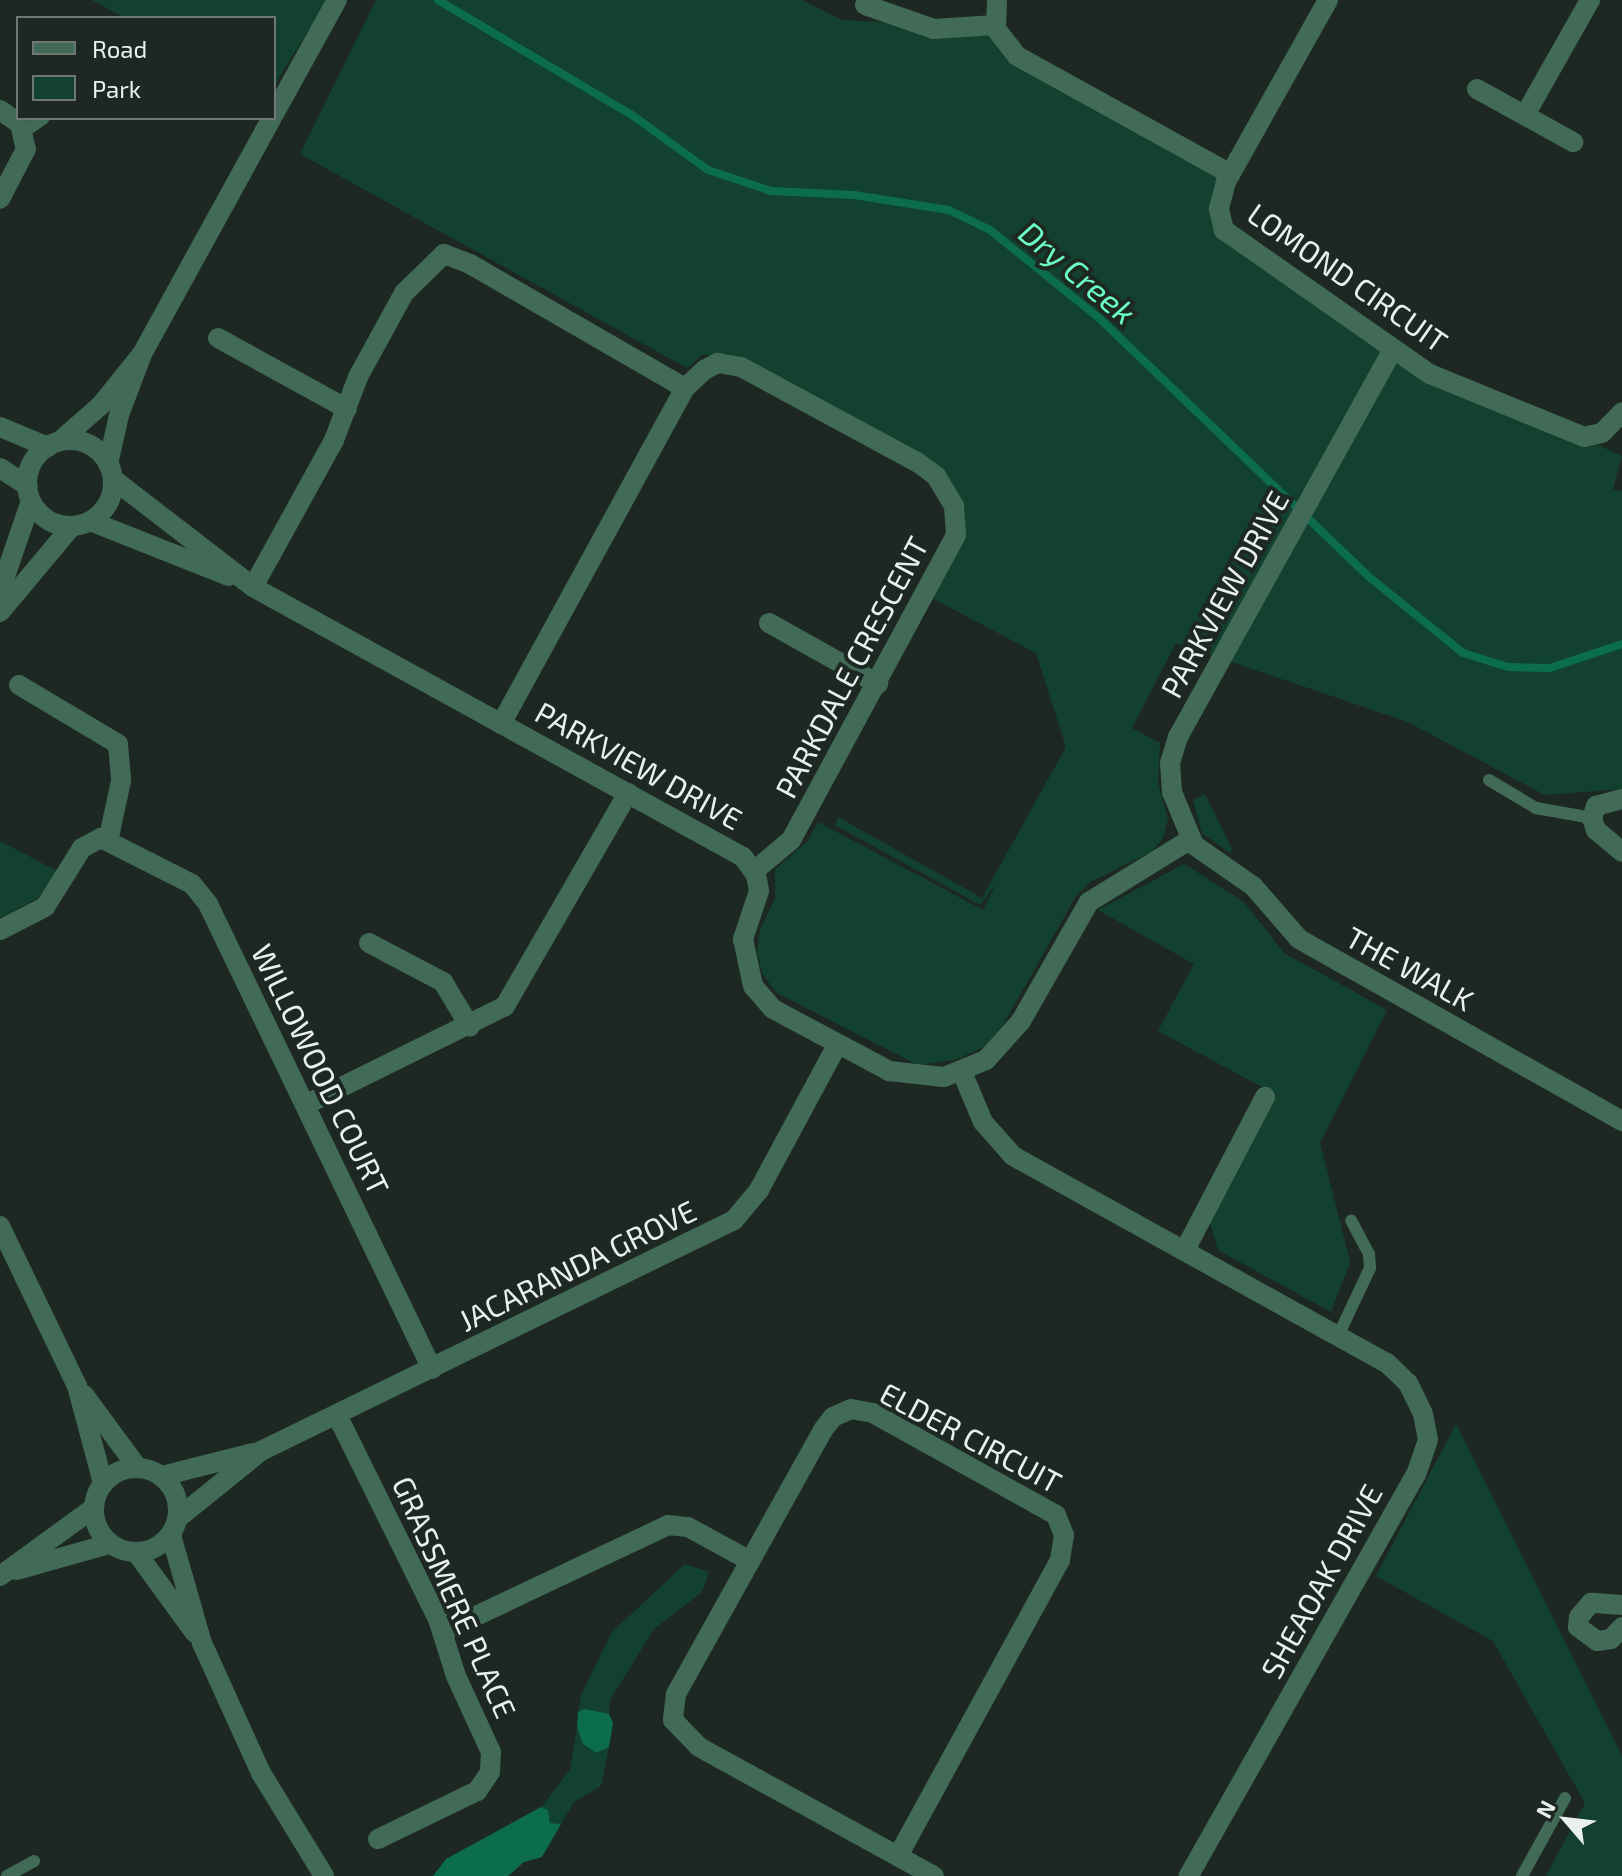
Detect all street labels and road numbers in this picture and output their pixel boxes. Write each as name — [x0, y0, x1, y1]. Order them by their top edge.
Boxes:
street label: LOMOND CIRCUIT — [1241, 195, 1455, 359]
street label: PARKVIEW DRIVE — [1152, 484, 1296, 704]
street label: PARKDALE CRESCENT — [767, 530, 935, 804]
street label: PARKVIEW DRIVE — [529, 693, 749, 837]
street label: THE WALK — [1340, 918, 1480, 1018]
street label: WILLOWOOD COURT — [245, 938, 397, 1200]
street label: JACARANDA GROVE — [452, 1192, 702, 1338]
street label: ELDER CIRCUIT — [874, 1374, 1068, 1500]
street label: GRASSMERE PLACE — [386, 1471, 524, 1723]
street label: SHEAOAK DRIVE — [1253, 1478, 1389, 1684]

